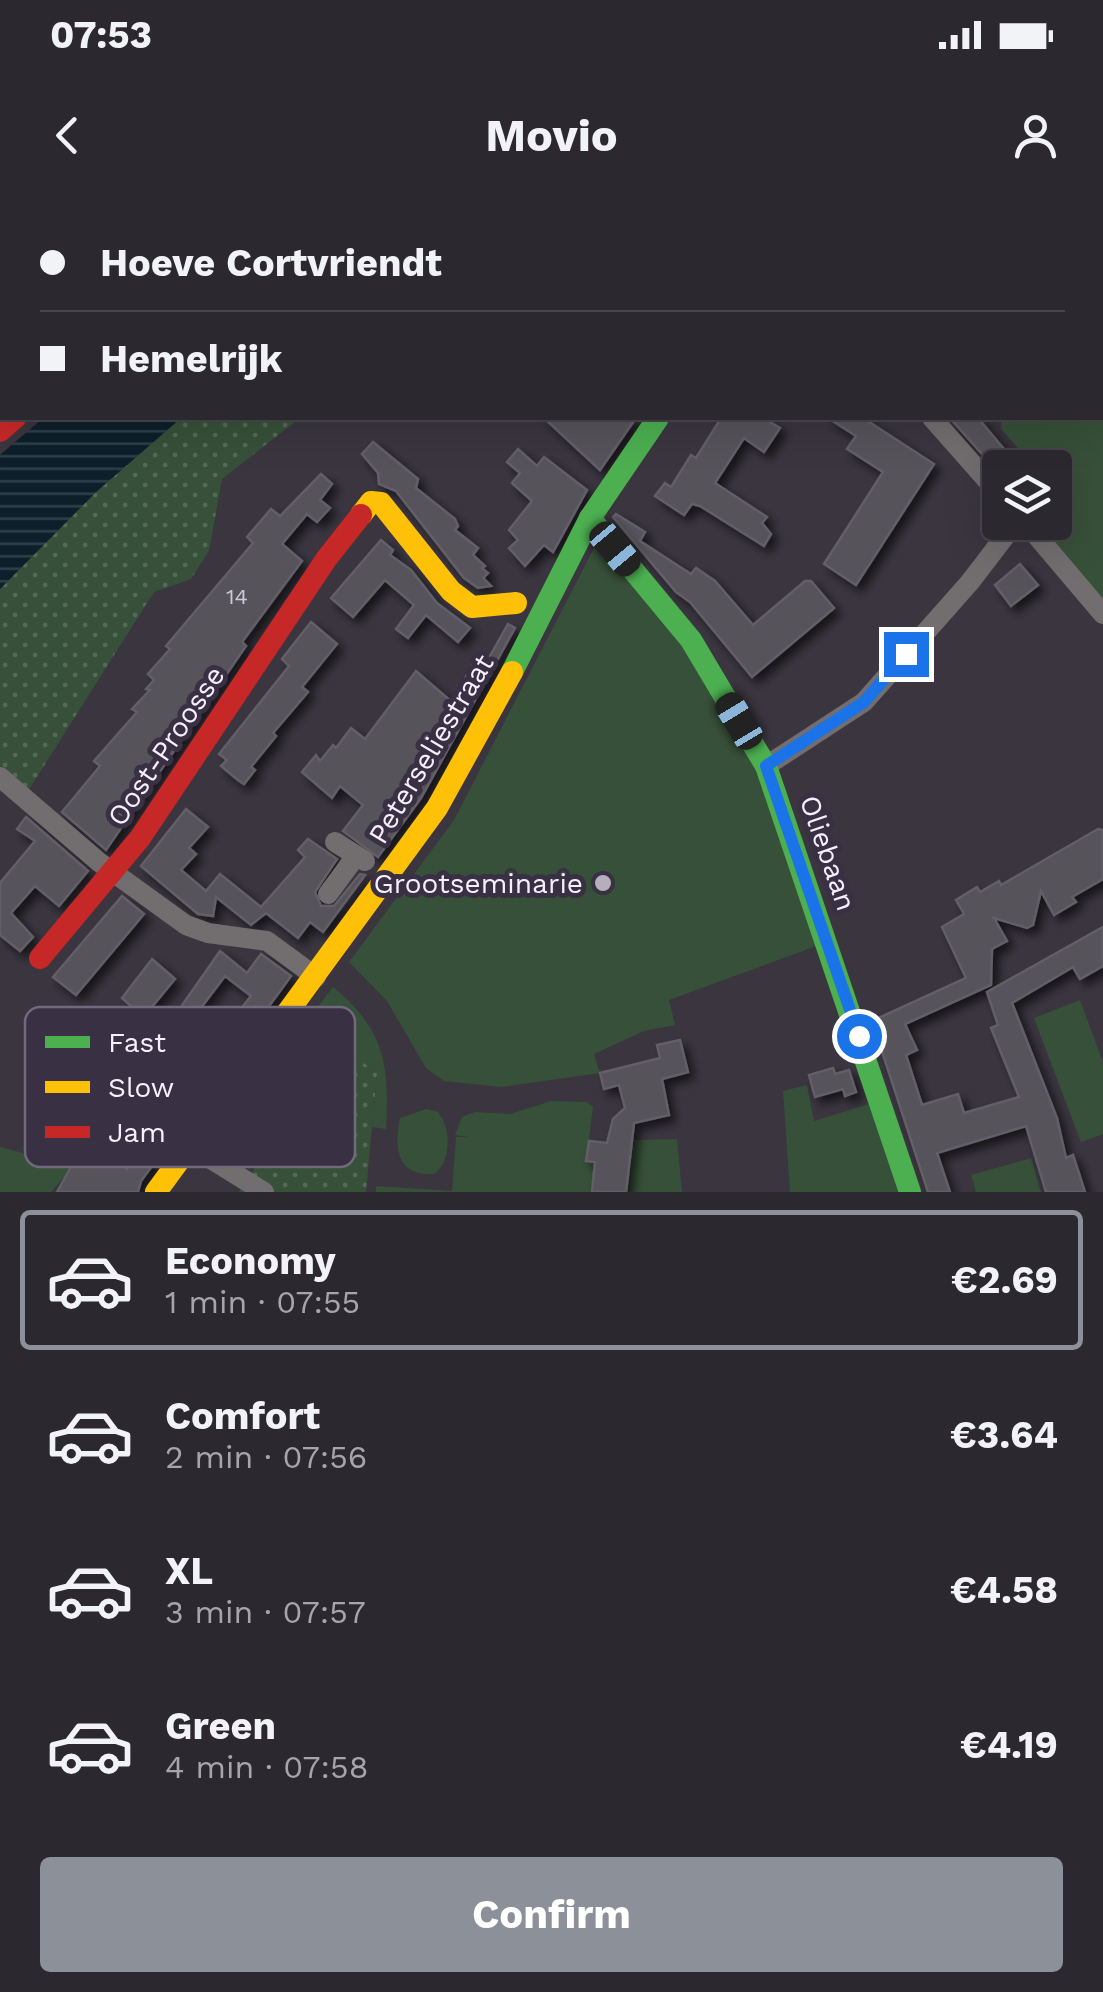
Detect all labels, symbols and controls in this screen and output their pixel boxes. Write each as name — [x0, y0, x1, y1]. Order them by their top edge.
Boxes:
text: 07:53 — [50, 13, 152, 57]
icon: back — [40, 108, 95, 163]
icon: person — [1008, 108, 1063, 163]
text: Movio — [485, 109, 618, 162]
text: Hoeve Cortvriendt — [100, 241, 442, 285]
text: Hemelrijk — [100, 337, 282, 381]
map controls — [982, 450, 1072, 540]
button: layers — [982, 450, 1072, 540]
car — [584, 516, 646, 582]
house number: 14 — [226, 584, 248, 609]
route end — [884, 632, 929, 677]
street label: Peterseliestraat — [362, 648, 501, 850]
street label: Oost-Proosse — [100, 660, 232, 832]
car — [711, 688, 767, 754]
street label: Oliebaan — [793, 791, 863, 915]
place label: Grootseminarie — [373, 867, 583, 900]
marker: Grootseminarie — [592, 872, 614, 894]
legend — [25, 1007, 355, 1167]
route start — [837, 1014, 882, 1059]
text: Fast — [108, 1026, 166, 1059]
text: Slow — [108, 1071, 174, 1104]
text: Jam — [108, 1116, 166, 1149]
icon: car — [45, 1235, 135, 1325]
text: Economy — [165, 1239, 336, 1283]
text: €2.69 — [951, 1258, 1058, 1302]
text: 1 min · 07:55 — [165, 1283, 360, 1321]
icon: car — [45, 1390, 135, 1480]
text: Comfort — [165, 1394, 320, 1438]
text: €3.64 — [950, 1413, 1058, 1457]
text: 2 min · 07:56 — [165, 1438, 367, 1476]
icon: car — [45, 1545, 135, 1635]
text: XL — [165, 1549, 213, 1593]
text: €4.58 — [950, 1568, 1058, 1612]
text: 3 min · 07:57 — [165, 1593, 366, 1631]
icon: car — [45, 1700, 135, 1790]
text: Green — [165, 1704, 276, 1748]
text: €4.19 — [960, 1723, 1058, 1767]
text: 4 min · 07:58 — [165, 1748, 368, 1786]
button: Confirm — [40, 1857, 1063, 1972]

